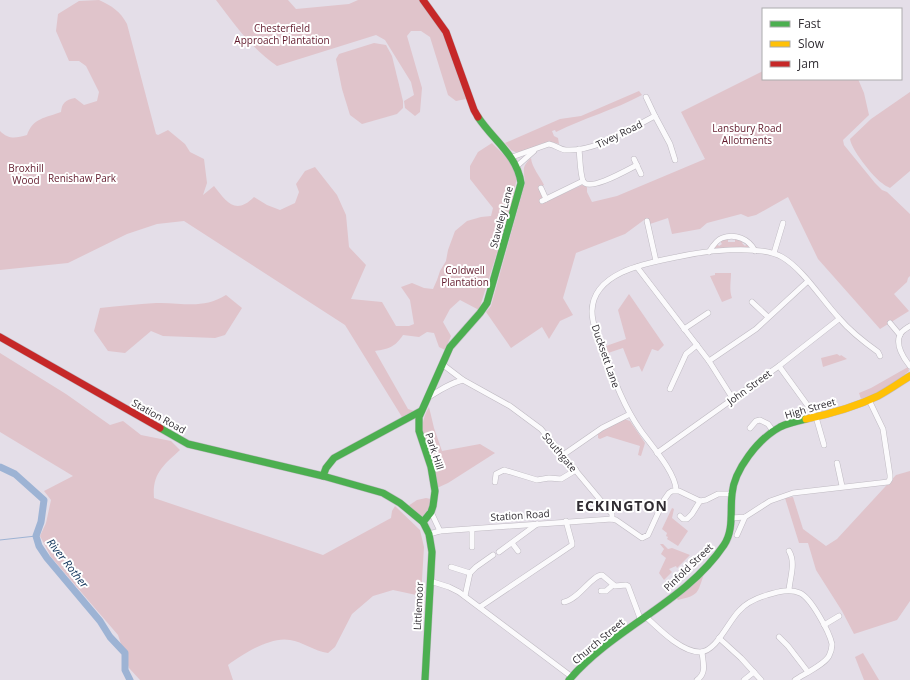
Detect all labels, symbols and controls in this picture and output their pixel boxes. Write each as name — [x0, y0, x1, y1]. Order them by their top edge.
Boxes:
legend — [762, 8, 902, 80]
text: Fast — [798, 15, 821, 32]
park label: Chesterfield Approach Plantation — [234, 21, 330, 47]
text: Slow — [798, 35, 825, 52]
text: Jam — [797, 55, 819, 72]
street label: Tivey Road — [593, 117, 645, 151]
park label: Lansbury Road Allotments — [712, 121, 782, 147]
park label: Broxhill Wood — [8, 161, 44, 187]
park label: Renishaw Park — [48, 171, 117, 185]
street label: Staveley Lane — [486, 184, 516, 249]
park label: Coldwell Plantation — [441, 263, 489, 289]
street label: Ducksett Lane — [589, 322, 623, 390]
street label: John Street — [723, 366, 774, 408]
street label: High Street — [783, 394, 837, 422]
street label: Station Road — [130, 396, 188, 436]
street label: Southgate — [539, 429, 581, 475]
street label: Park Hill — [422, 431, 448, 471]
district label: ECKINGTON — [576, 496, 668, 515]
street label: Station Road — [490, 506, 550, 524]
water label: River Rother — [44, 535, 92, 591]
street label: Pinfold Street — [660, 540, 716, 594]
street label: Littlemoor — [410, 581, 426, 631]
street label: Church Street — [569, 615, 627, 667]

